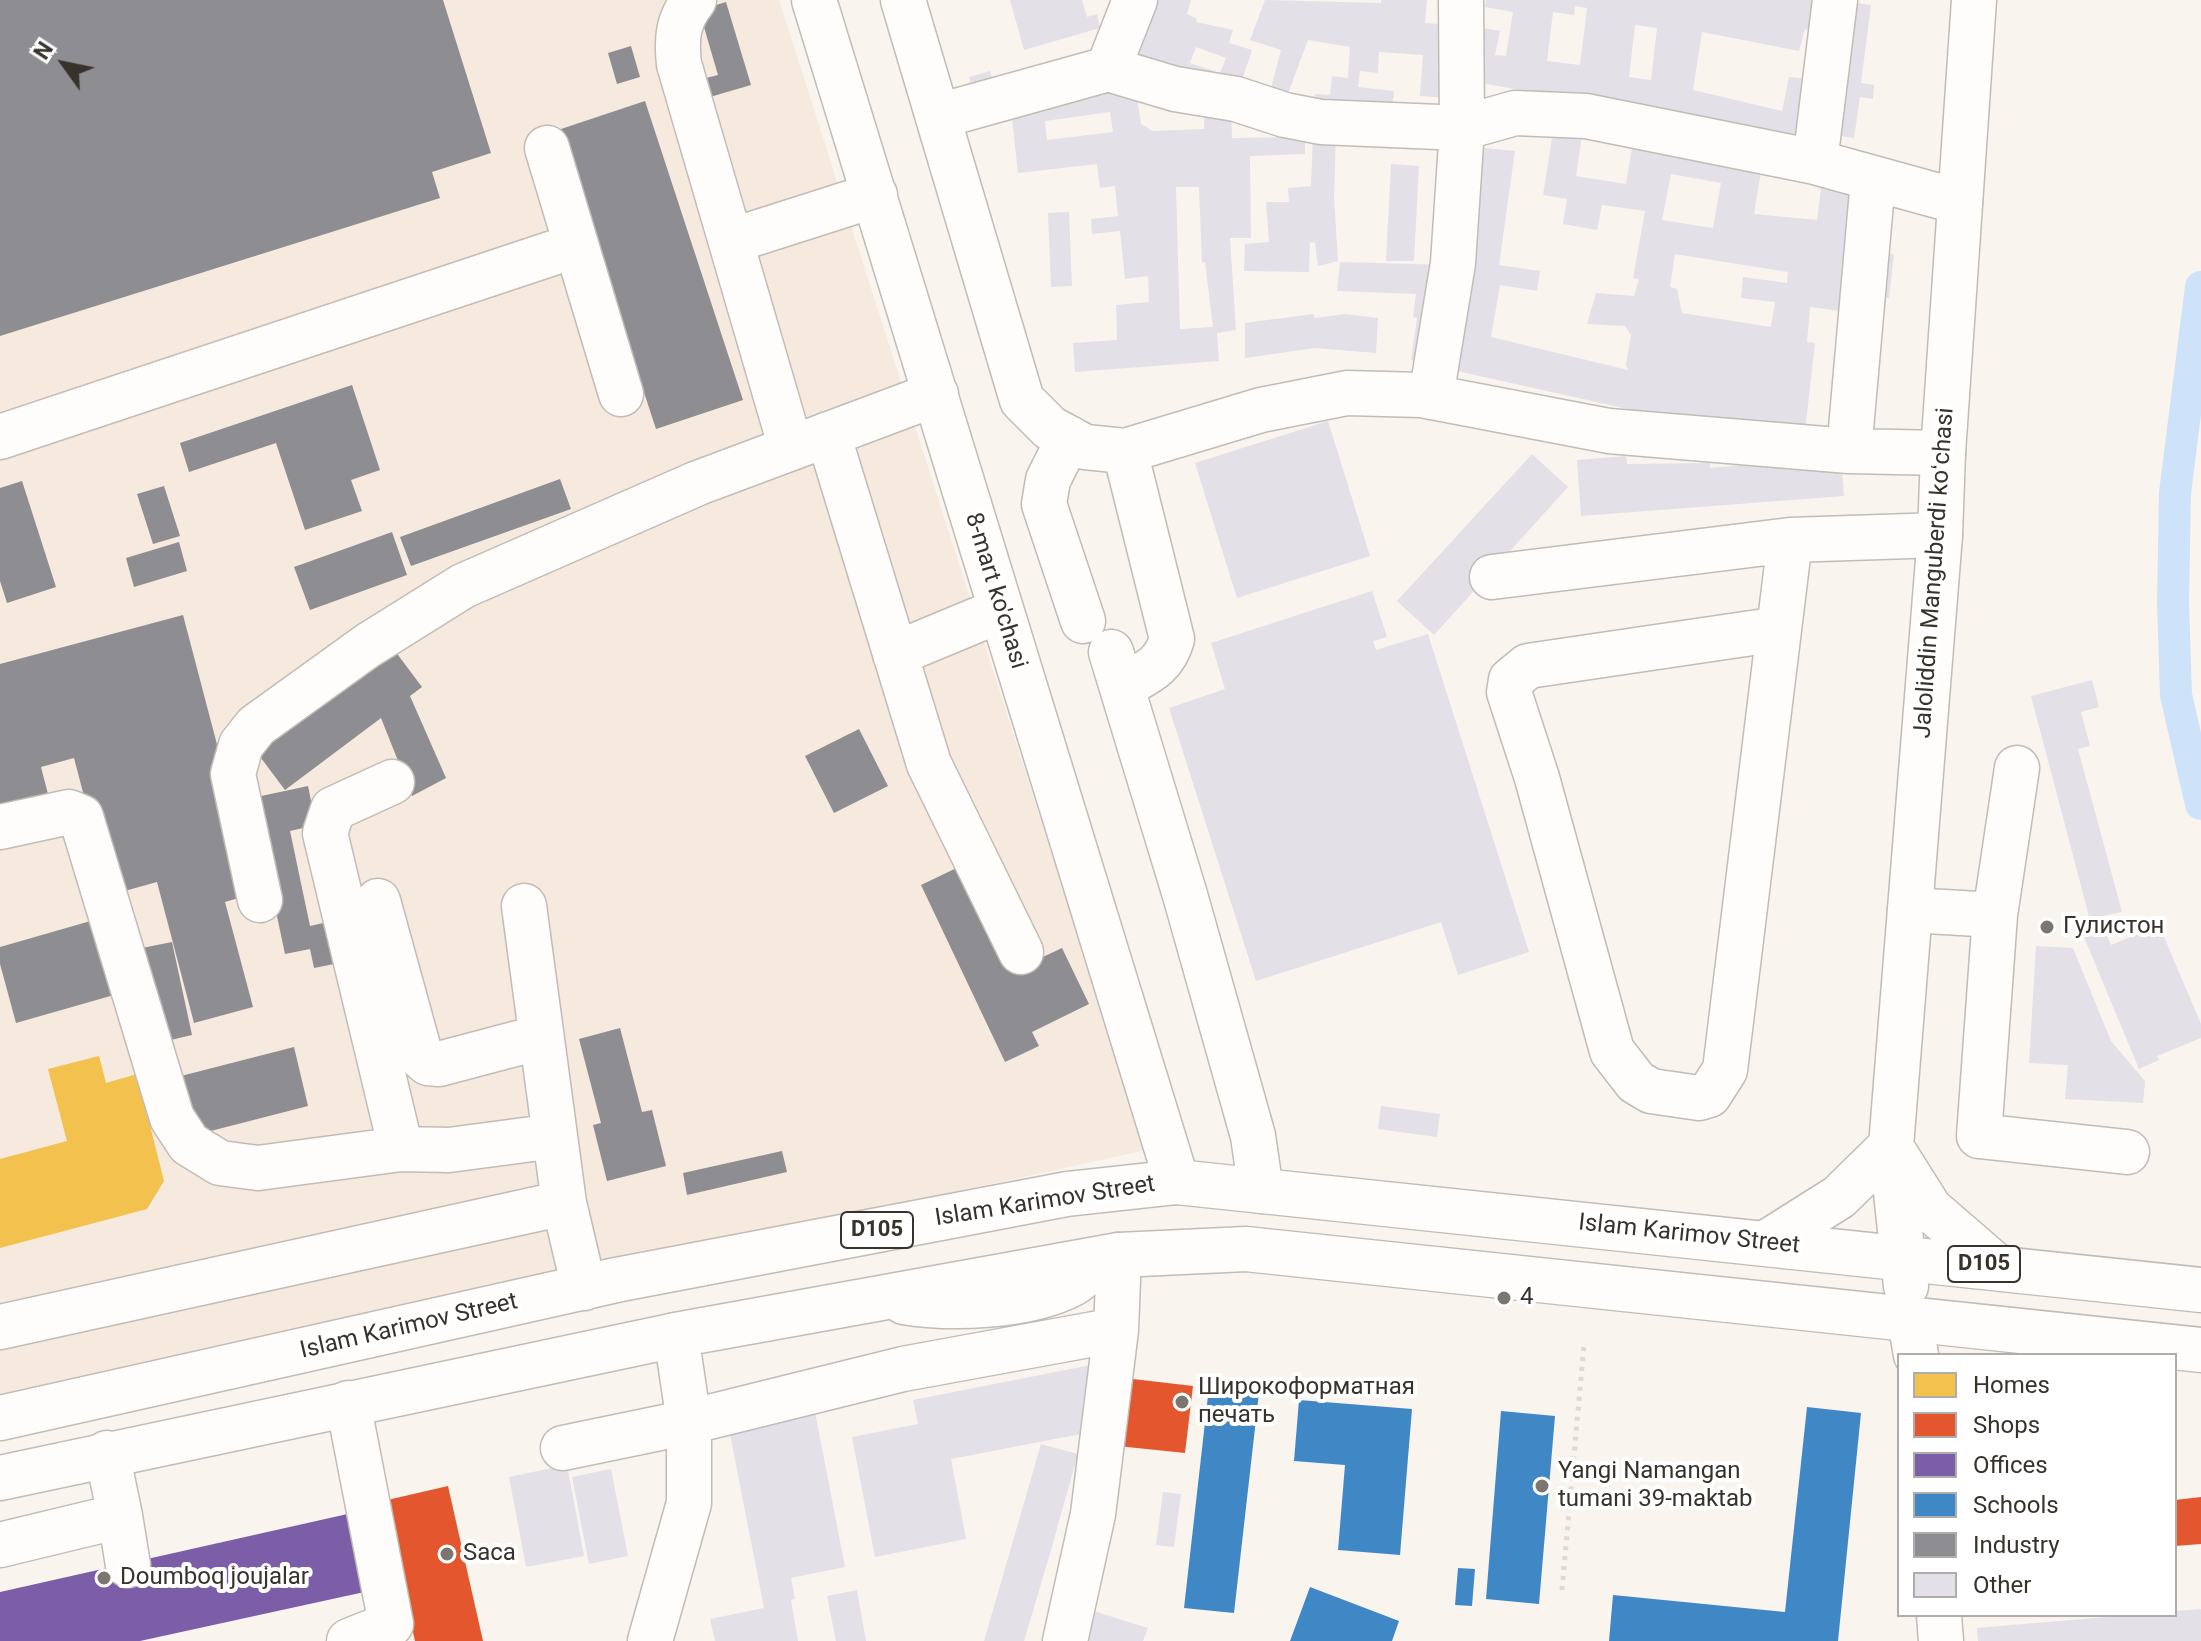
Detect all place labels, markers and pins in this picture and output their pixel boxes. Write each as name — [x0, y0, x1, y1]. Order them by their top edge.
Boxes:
place label: Гулистон — [2063, 913, 2164, 941]
marker: Гулистон — [2038, 918, 2056, 936]
place label: 4 — [1520, 1284, 1533, 1312]
marker: 4 — [1495, 1289, 1513, 1307]
place label: Широкоформатная печать — [1198, 1374, 1415, 1430]
marker: Широкоформатная печать — [1173, 1393, 1191, 1411]
place label: Yangi Namangan tumani 39-maktab — [1558, 1458, 1752, 1514]
marker: Yangi Namangan tumani 39-maktab — [1533, 1477, 1551, 1495]
place label: Saca — [463, 1540, 516, 1568]
marker: Saca — [438, 1545, 456, 1563]
place label: Doumboq joujalar — [120, 1564, 309, 1592]
marker: Doumboq joujalar — [95, 1569, 113, 1587]

